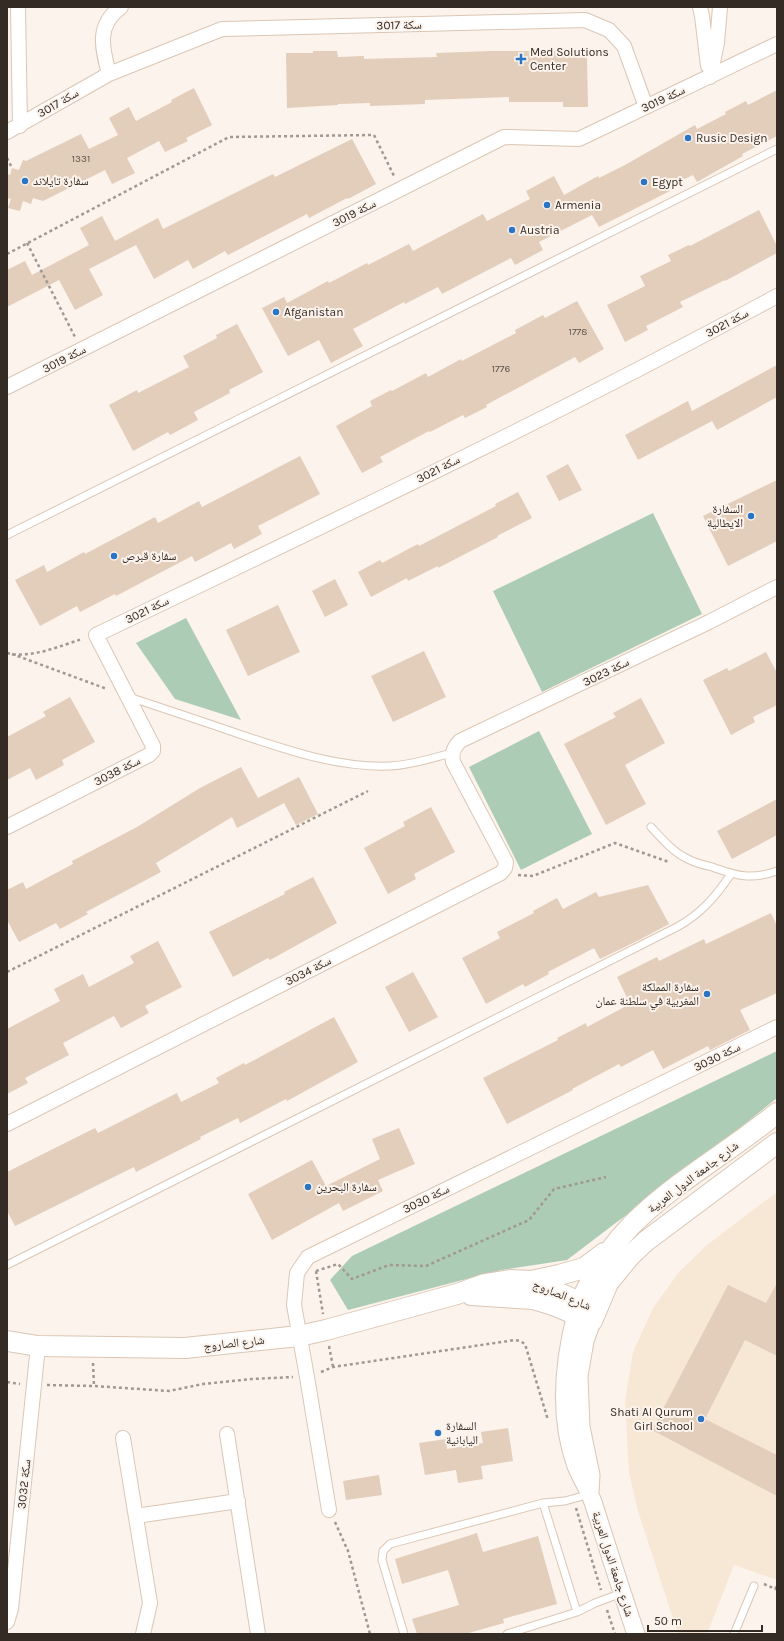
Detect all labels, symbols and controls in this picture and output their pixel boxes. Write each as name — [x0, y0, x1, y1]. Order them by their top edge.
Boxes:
street label: سكة 3017 — [376, 18, 422, 32]
place label: Med Solutions Center — [530, 45, 609, 73]
marker: Med Solutions Center — [515, 53, 527, 65]
street label: سكة 3019 — [639, 83, 687, 115]
street label: سكة 3017 — [35, 86, 81, 120]
place label: Rusic Design — [696, 131, 768, 145]
marker: Rusic Design — [683, 133, 693, 143]
house number: 1331 — [72, 153, 90, 165]
place label: سفارة تايلاند — [33, 174, 89, 188]
place label: Egypt — [652, 175, 683, 189]
marker: سفارة تايلاند — [20, 176, 30, 186]
marker: Egypt — [639, 177, 649, 187]
street label: سكة 3019 — [330, 196, 378, 230]
place label: Armenia — [555, 198, 601, 212]
marker: Armenia — [542, 200, 552, 210]
place label: Austria — [520, 223, 560, 237]
marker: Austria — [507, 225, 517, 235]
place label: Afganistan — [284, 305, 343, 319]
street label: سكة 3021 — [703, 306, 751, 340]
marker: Afganistan — [271, 307, 281, 317]
house number: 1778 — [569, 326, 587, 338]
street label: سكة 3019 — [40, 342, 88, 376]
house number: 1776 — [492, 363, 510, 375]
street label: سكة 3021 — [414, 452, 462, 486]
place label: السفارة الايطالية — [707, 502, 743, 530]
marker: السفارة الايطالية — [746, 511, 756, 521]
place label: سفارة قبرص — [122, 549, 177, 563]
marker: سفارة قبرص — [109, 551, 119, 561]
street label: سكة 3021 — [123, 593, 171, 627]
street label: سكة 3023 — [580, 655, 632, 689]
street label: سكة 3038 — [91, 753, 143, 789]
street label: سكة 3034 — [283, 953, 333, 989]
place label: سفارة المملكة المغربية في سلطنة عمان — [596, 980, 699, 1011]
marker: سفارة المملكة المغربية في سلطنة عمان — [702, 989, 712, 999]
street label: سكة 3030 — [691, 1040, 743, 1074]
street label: شارع جامعة الدول العربية — [645, 1138, 742, 1216]
place label: سفارة البحرين — [316, 1180, 377, 1194]
marker: سفارة البحرين — [303, 1182, 313, 1192]
street label: سكة 3030 — [400, 1182, 452, 1216]
street label: شارع الصاروج — [531, 1277, 593, 1314]
street label: شارع الصاروج — [203, 1333, 265, 1354]
place label: Shati Al Qurum Girl School — [610, 1405, 693, 1433]
marker: Shati Al Qurum Girl School — [696, 1414, 706, 1424]
place label: السفارة اليابانية — [446, 1419, 478, 1447]
marker: السفارة اليابانية — [433, 1428, 443, 1438]
street label: سكة 3032 — [14, 1458, 34, 1510]
street label: شارع جامعة الدول العربية — [588, 1510, 637, 1619]
scale bar — [648, 1607, 762, 1633]
text: 50 m — [654, 1614, 682, 1628]

